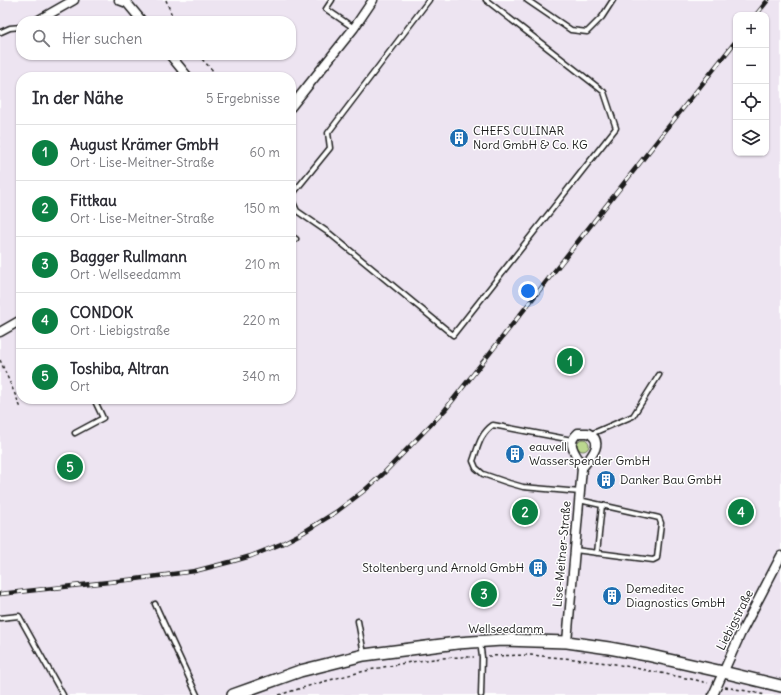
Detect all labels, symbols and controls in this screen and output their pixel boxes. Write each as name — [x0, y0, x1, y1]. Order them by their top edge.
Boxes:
map controls — [733, 12, 769, 156]
button: + — [733, 12, 769, 48]
search box — [16, 16, 296, 60]
icon: search — [30, 27, 52, 49]
text: Hier suchen — [62, 29, 142, 48]
button: − — [733, 48, 769, 84]
button: locate — [733, 84, 769, 120]
text: In der Nähe — [32, 87, 124, 109]
text: 5 Ergebnisse — [206, 90, 280, 107]
button: layers — [733, 120, 769, 156]
place label: CHEFS CULINAR Nord GmbH & Co. KG — [473, 123, 588, 152]
building icon: CHEFS CULINAR Nord GmbH & Co. KG — [448, 127, 470, 149]
text: August Krämer GmbH — [70, 135, 219, 154]
text: 1 — [42, 144, 48, 161]
text: 60 m — [249, 144, 280, 161]
text: Ort · Lise-Meitner-Straße — [70, 154, 214, 171]
text: Fittkau — [70, 191, 117, 210]
text: 2 — [41, 200, 49, 217]
text: 150 m — [244, 200, 280, 217]
text: Ort · Lise-Meitner-Straße — [70, 210, 214, 227]
text: Bagger Rullmann — [70, 247, 187, 266]
text: 3 — [41, 256, 49, 273]
text: 210 m — [245, 256, 280, 273]
text: Ort · Wellseedamm — [70, 266, 181, 283]
your location — [518, 281, 538, 301]
text: CONDOK — [70, 303, 133, 322]
text: 4 — [41, 312, 49, 329]
text: 220 m — [243, 312, 280, 329]
text: Ort · Liebigstraße — [70, 322, 170, 339]
pin: 1 — [557, 346, 583, 376]
text: Toshiba, Altran — [70, 359, 169, 378]
text: 5 — [41, 368, 49, 385]
text: 340 m — [242, 368, 280, 385]
text: Ort — [70, 378, 90, 395]
place label: eauvell Wasserspender GmbH — [529, 439, 650, 468]
building icon: eauvell Wasserspender GmbH — [504, 443, 526, 465]
pin: 5 — [57, 452, 83, 482]
building icon: Danker Bau GmbH — [595, 469, 617, 491]
place label: Danker Bau GmbH — [620, 472, 722, 487]
pin: 2 — [512, 497, 538, 527]
pin: 4 — [728, 497, 754, 527]
street label: Lise-Meitner-Straße — [549, 500, 574, 608]
building icon: Stoltenberg und Arnold GmbH — [527, 557, 549, 579]
place label: Stoltenberg und Arnold GmbH — [362, 560, 524, 575]
pin: 3 — [471, 579, 497, 609]
place label: Demeditec Diagnostics GmbH — [626, 581, 726, 610]
building icon: Demeditec Diagnostics GmbH — [601, 585, 623, 607]
street label: Liebigstraße — [713, 587, 756, 652]
street label: Wellseedamm — [468, 621, 544, 636]

